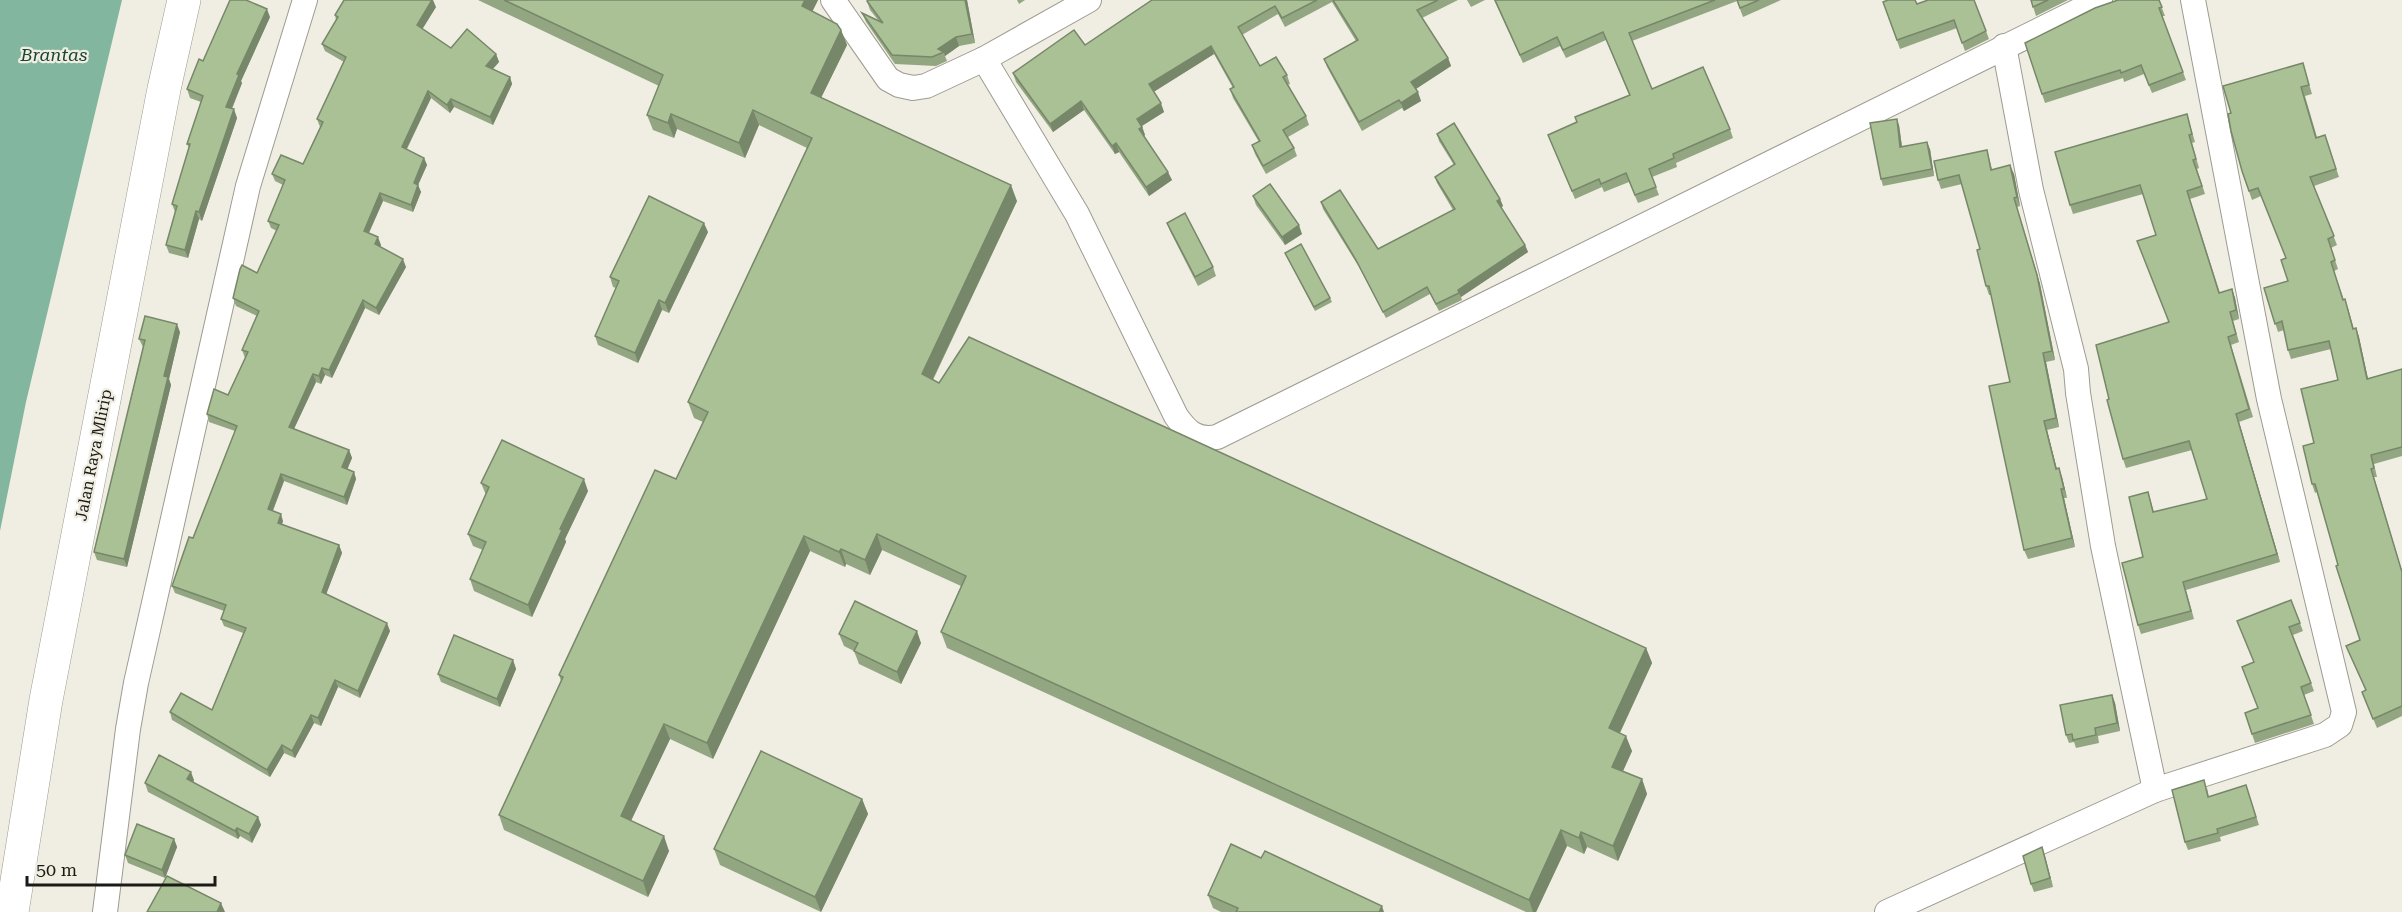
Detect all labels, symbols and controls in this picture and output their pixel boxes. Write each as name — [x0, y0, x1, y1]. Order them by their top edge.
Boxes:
water label: Brantas — [20, 44, 87, 65]
street label: Jalan Raya Mlirip — [71, 388, 116, 523]
scale bar — [27, 849, 214, 887]
text: 50 m — [36, 859, 77, 880]

